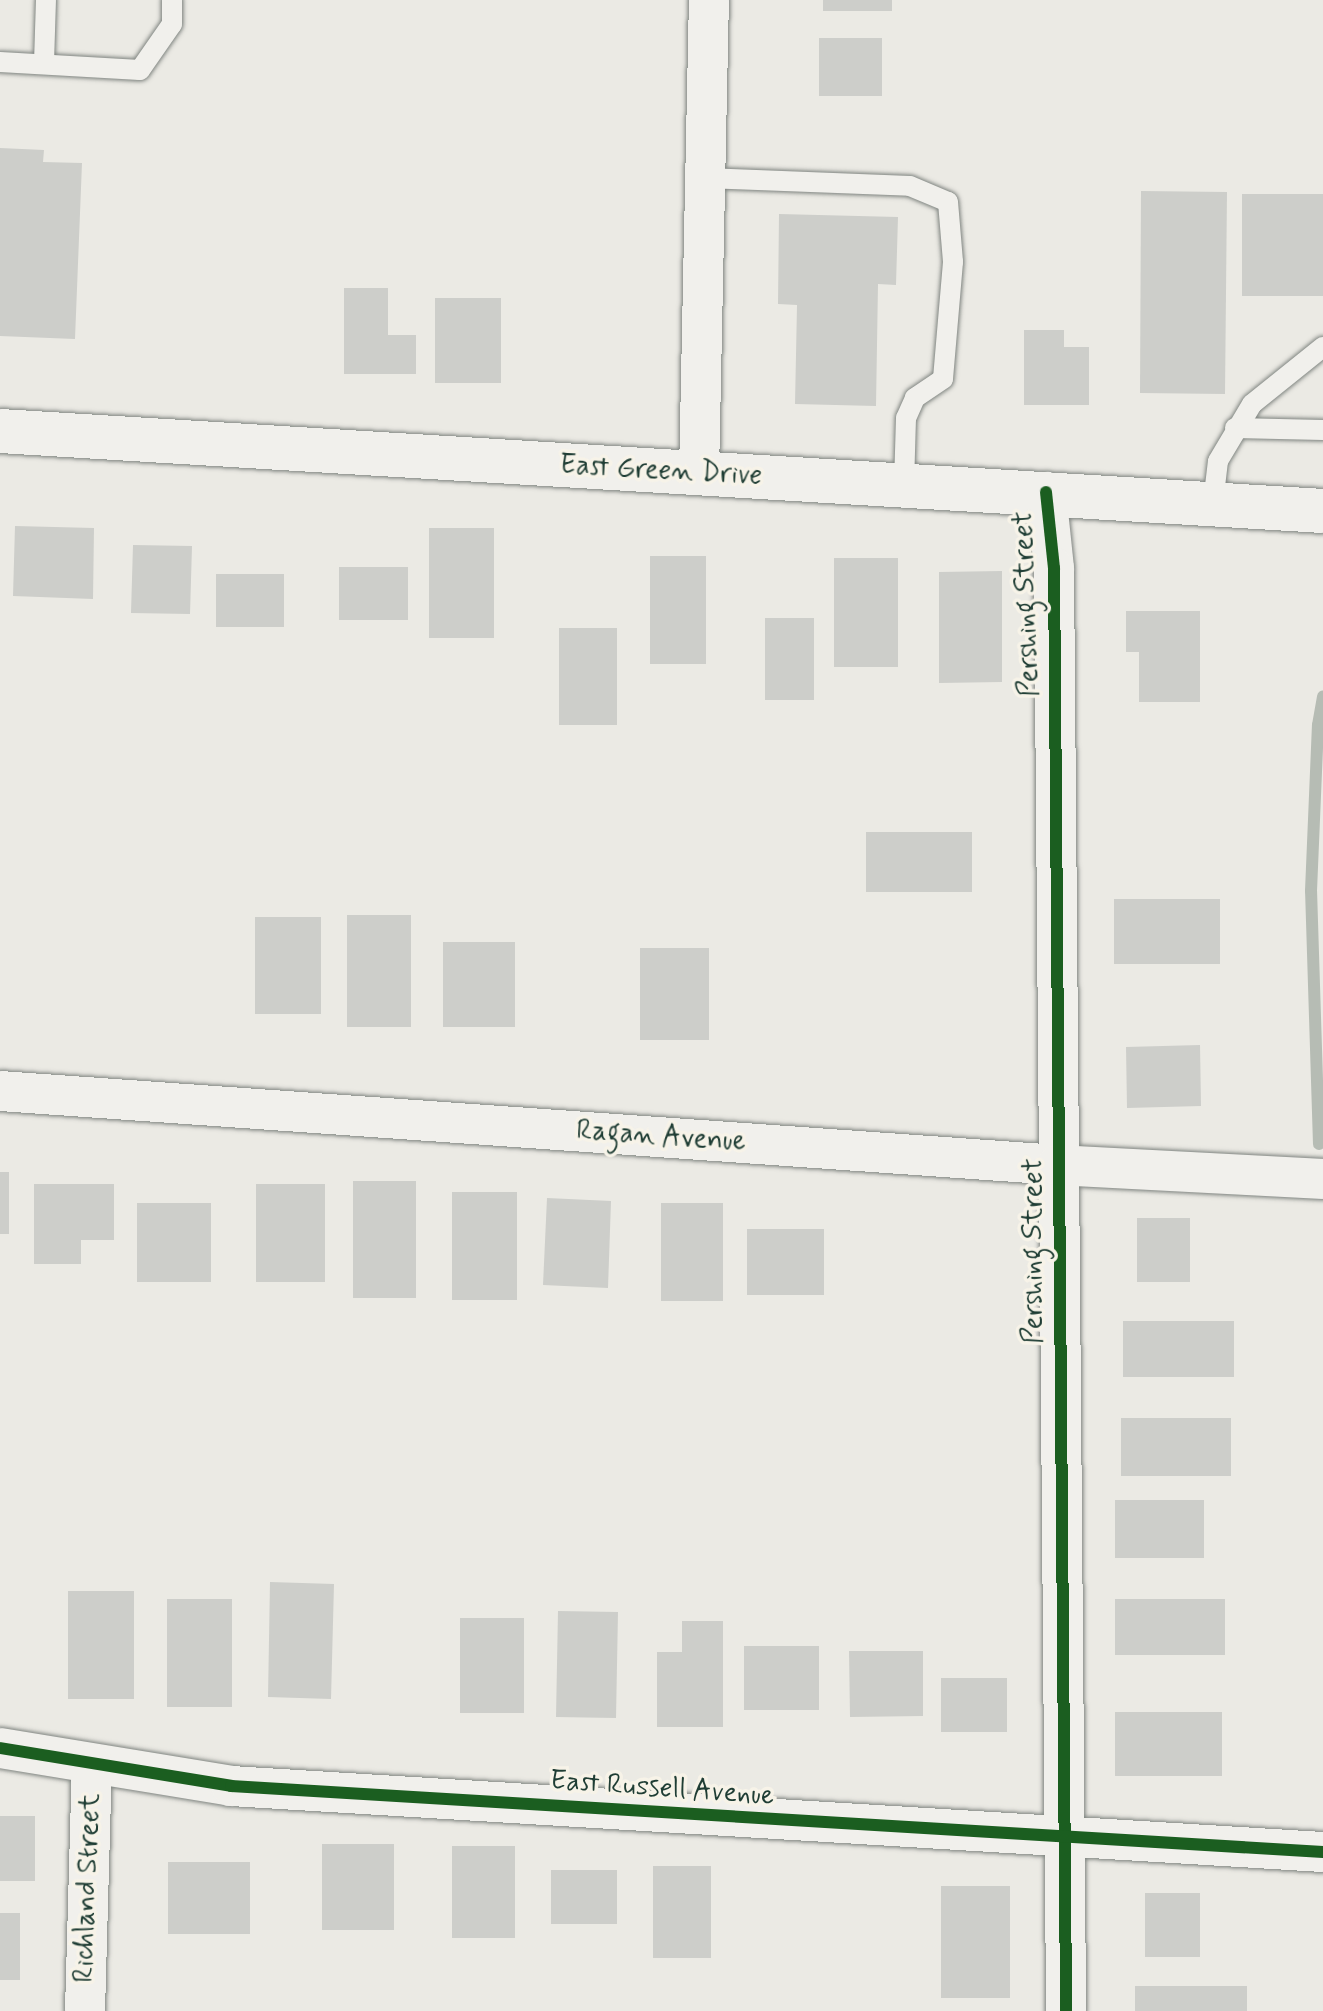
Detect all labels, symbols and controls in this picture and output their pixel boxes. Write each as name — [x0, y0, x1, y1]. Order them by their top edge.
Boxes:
street label: East Green Drive — [559, 449, 763, 493]
street label: Pershing Street — [1007, 511, 1047, 697]
street label: Ragan Avenue — [573, 1114, 749, 1160]
street label: Pershing Street — [1017, 1159, 1051, 1343]
street label: East Russell Avenue — [545, 1764, 779, 1814]
street label: Richland Street — [68, 1793, 108, 1983]

